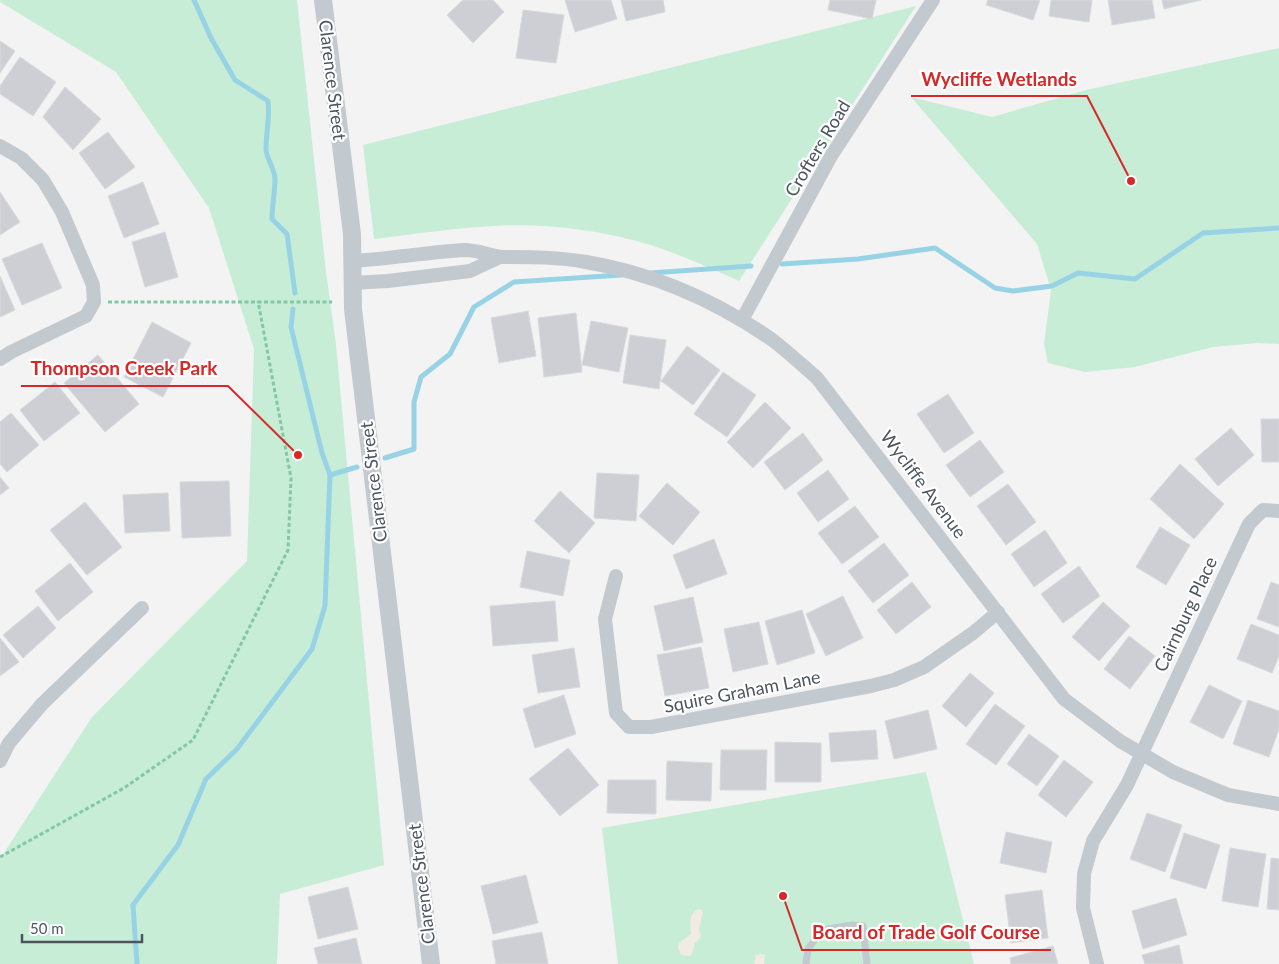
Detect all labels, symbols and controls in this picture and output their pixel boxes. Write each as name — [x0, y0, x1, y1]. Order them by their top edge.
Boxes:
street label: Clarence Street — [315, 19, 351, 142]
callout: Wycliffe Wetlands — [911, 62, 1087, 96]
text: Wycliffe Wetlands — [921, 67, 1077, 90]
street label: Crofters Road — [780, 96, 854, 200]
callout: Thompson Creek Park — [21, 352, 228, 386]
text: Thompson Creek Park — [31, 356, 218, 379]
street label: Clarence Street — [355, 420, 391, 543]
street label: Wycliffe Avenue — [876, 426, 972, 542]
street label: Cairnburg Place — [1149, 553, 1221, 675]
street label: Squire Graham Lane — [662, 665, 822, 717]
street label: Clarence Street — [403, 822, 439, 945]
scale bar — [22, 912, 142, 944]
callout: Board of Trade Golf Course — [802, 916, 1051, 950]
text: 50 m — [30, 919, 64, 937]
text: Board of Trade Golf Course — [812, 920, 1040, 943]

